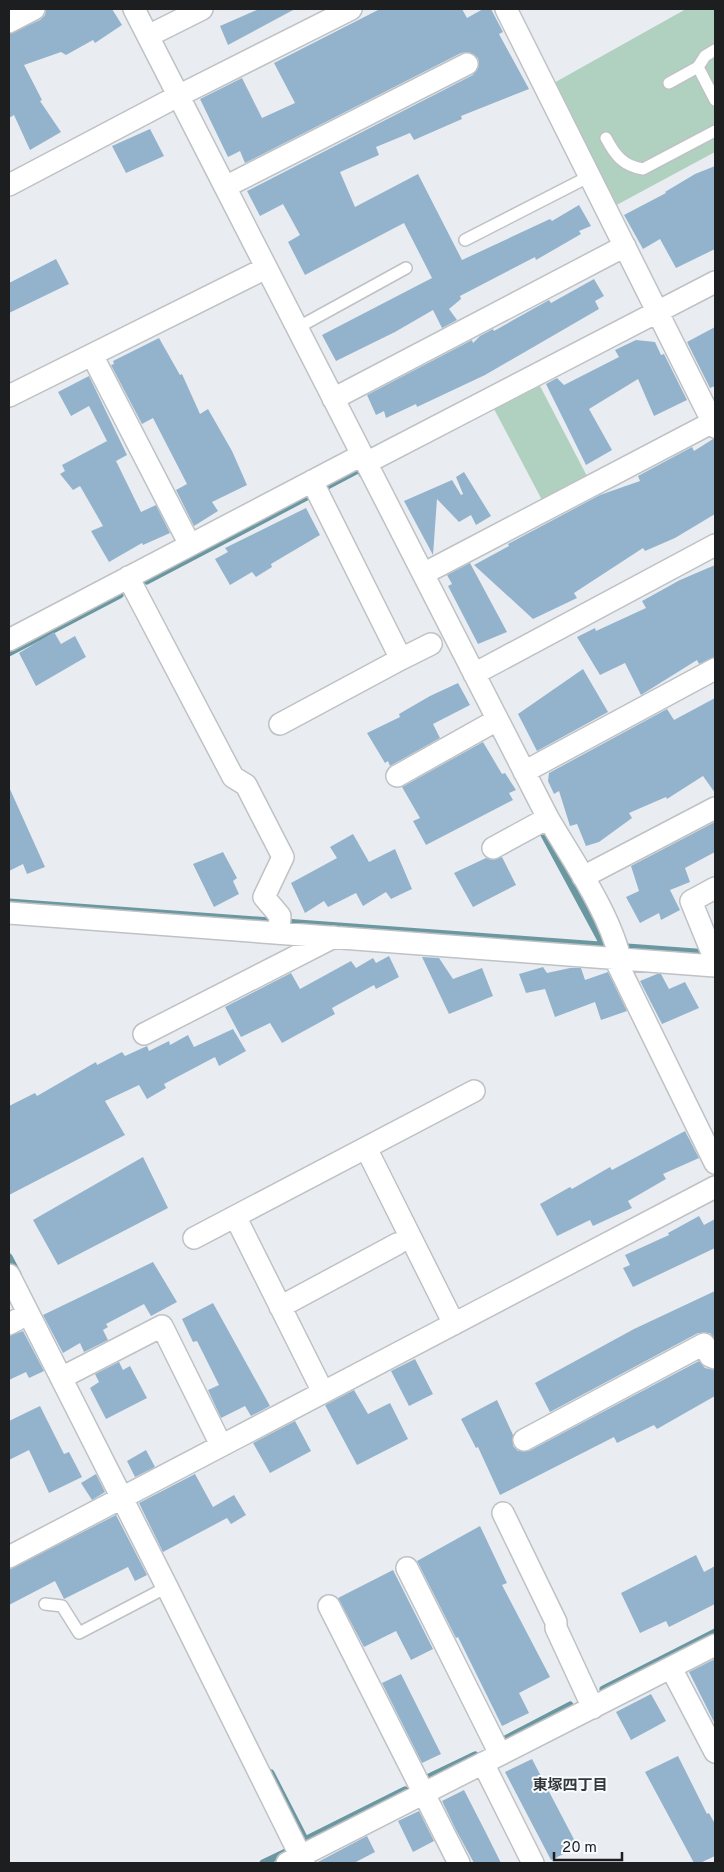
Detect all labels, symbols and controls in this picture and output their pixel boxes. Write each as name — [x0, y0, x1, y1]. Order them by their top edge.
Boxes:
district label: 東塚四丁目 — [532, 1777, 608, 1796]
scale bar — [554, 1830, 622, 1862]
text: 20 m — [562, 1839, 597, 1858]

